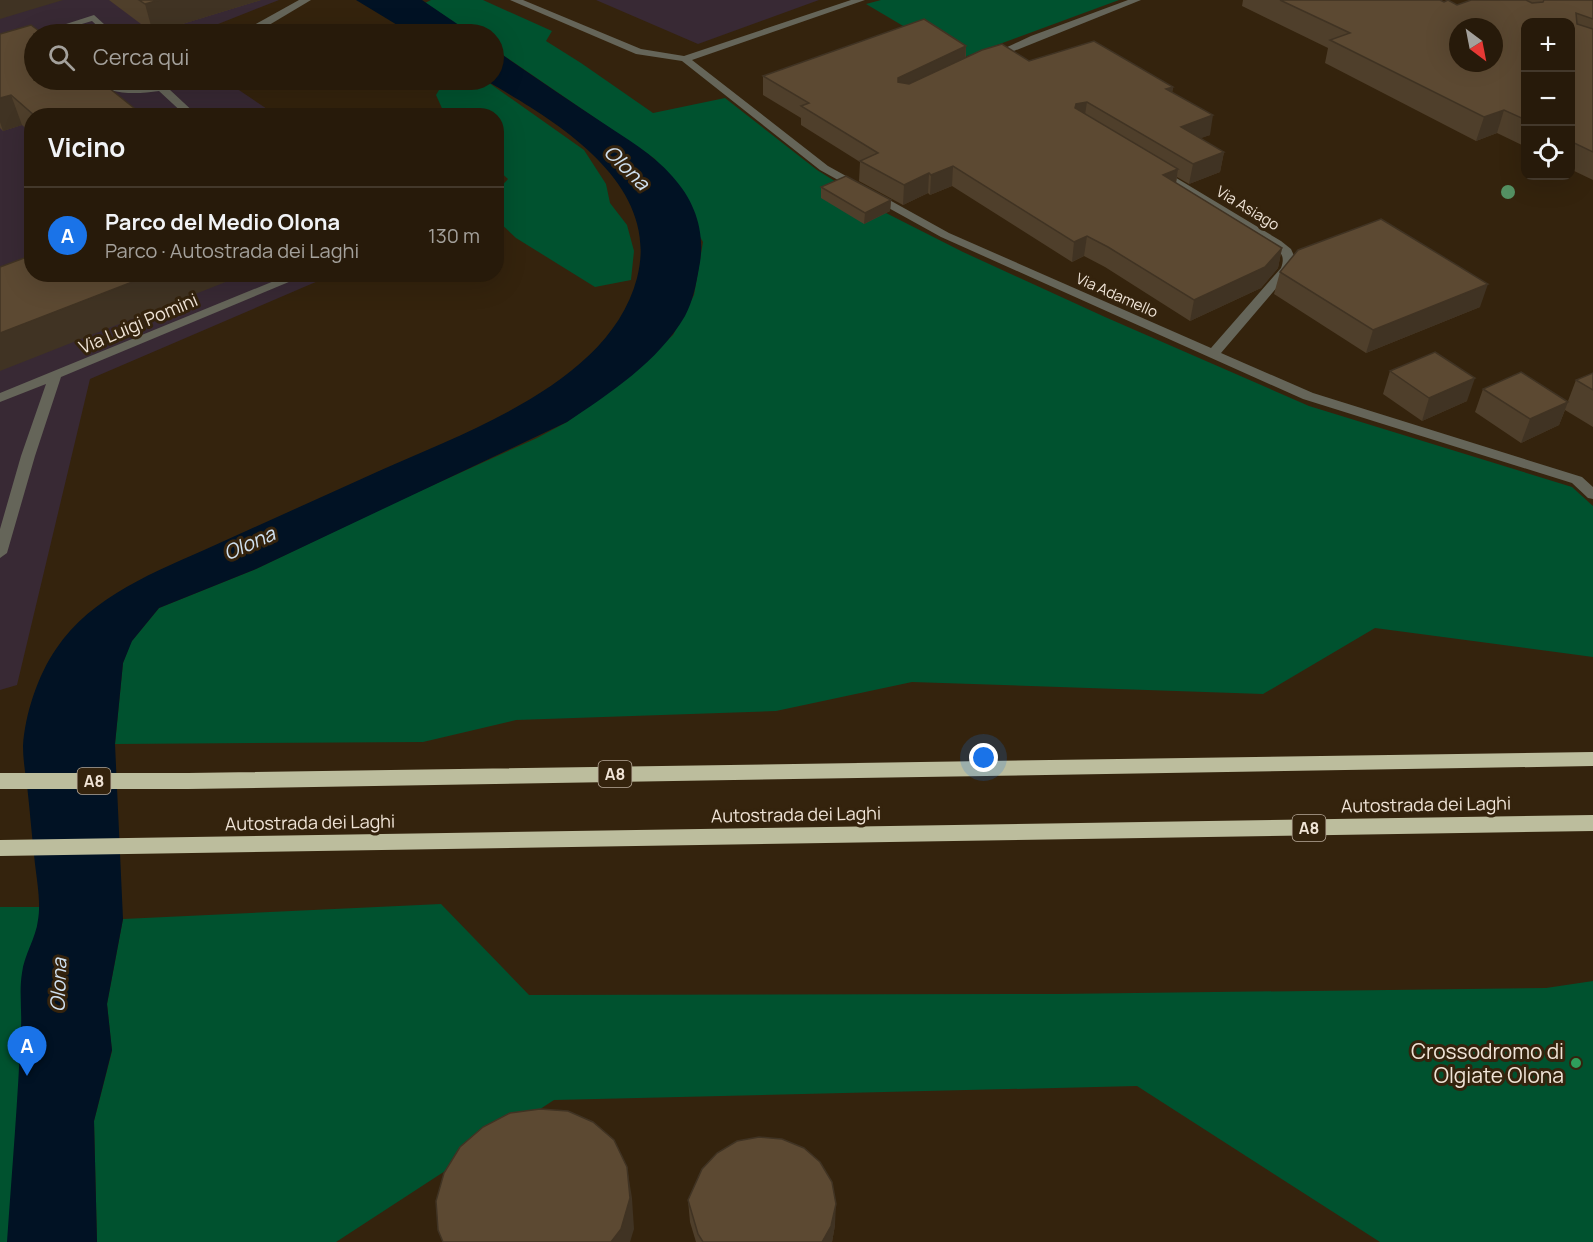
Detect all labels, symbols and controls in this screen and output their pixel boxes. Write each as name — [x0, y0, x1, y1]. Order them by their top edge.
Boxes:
north arrow — [1449, 18, 1503, 72]
map controls — [1521, 18, 1575, 180]
button: + — [1521, 18, 1575, 72]
search box — [24, 24, 504, 90]
icon: search — [45, 41, 78, 74]
text: Cerca qui — [93, 42, 189, 72]
button: − — [1521, 72, 1575, 126]
button: locate — [1521, 126, 1575, 180]
text: Vicino — [48, 129, 125, 165]
water label: Olona — [598, 138, 656, 196]
street label: Via Asiago — [1212, 181, 1284, 235]
text: Parco del Medio Olona — [105, 207, 340, 237]
text: A — [61, 222, 74, 249]
text: 130 m — [428, 222, 480, 249]
text: Parco · Autostrada dei Laghi — [105, 237, 359, 264]
street label: Via Adamello — [1073, 268, 1161, 322]
street label: Via Luigi Pomini — [75, 287, 201, 359]
water label: Olona — [219, 519, 280, 566]
your location — [969, 743, 998, 772]
road number: A8 — [598, 761, 632, 787]
road number: A8 — [78, 768, 110, 794]
street label: Autostrada dei Laghi — [1341, 791, 1511, 817]
street label: Autostrada dei Laghi — [711, 801, 881, 827]
street label: Autostrada dei Laghi — [225, 809, 395, 835]
road number: A8 — [1292, 815, 1326, 841]
water label: Olona — [44, 957, 72, 1012]
pin: A — [8, 1026, 46, 1076]
place label: Crossodromo di Olgiate Olona — [1411, 1037, 1564, 1089]
marker: Crossodromo di Olgiate Olona — [1569, 1056, 1583, 1070]

